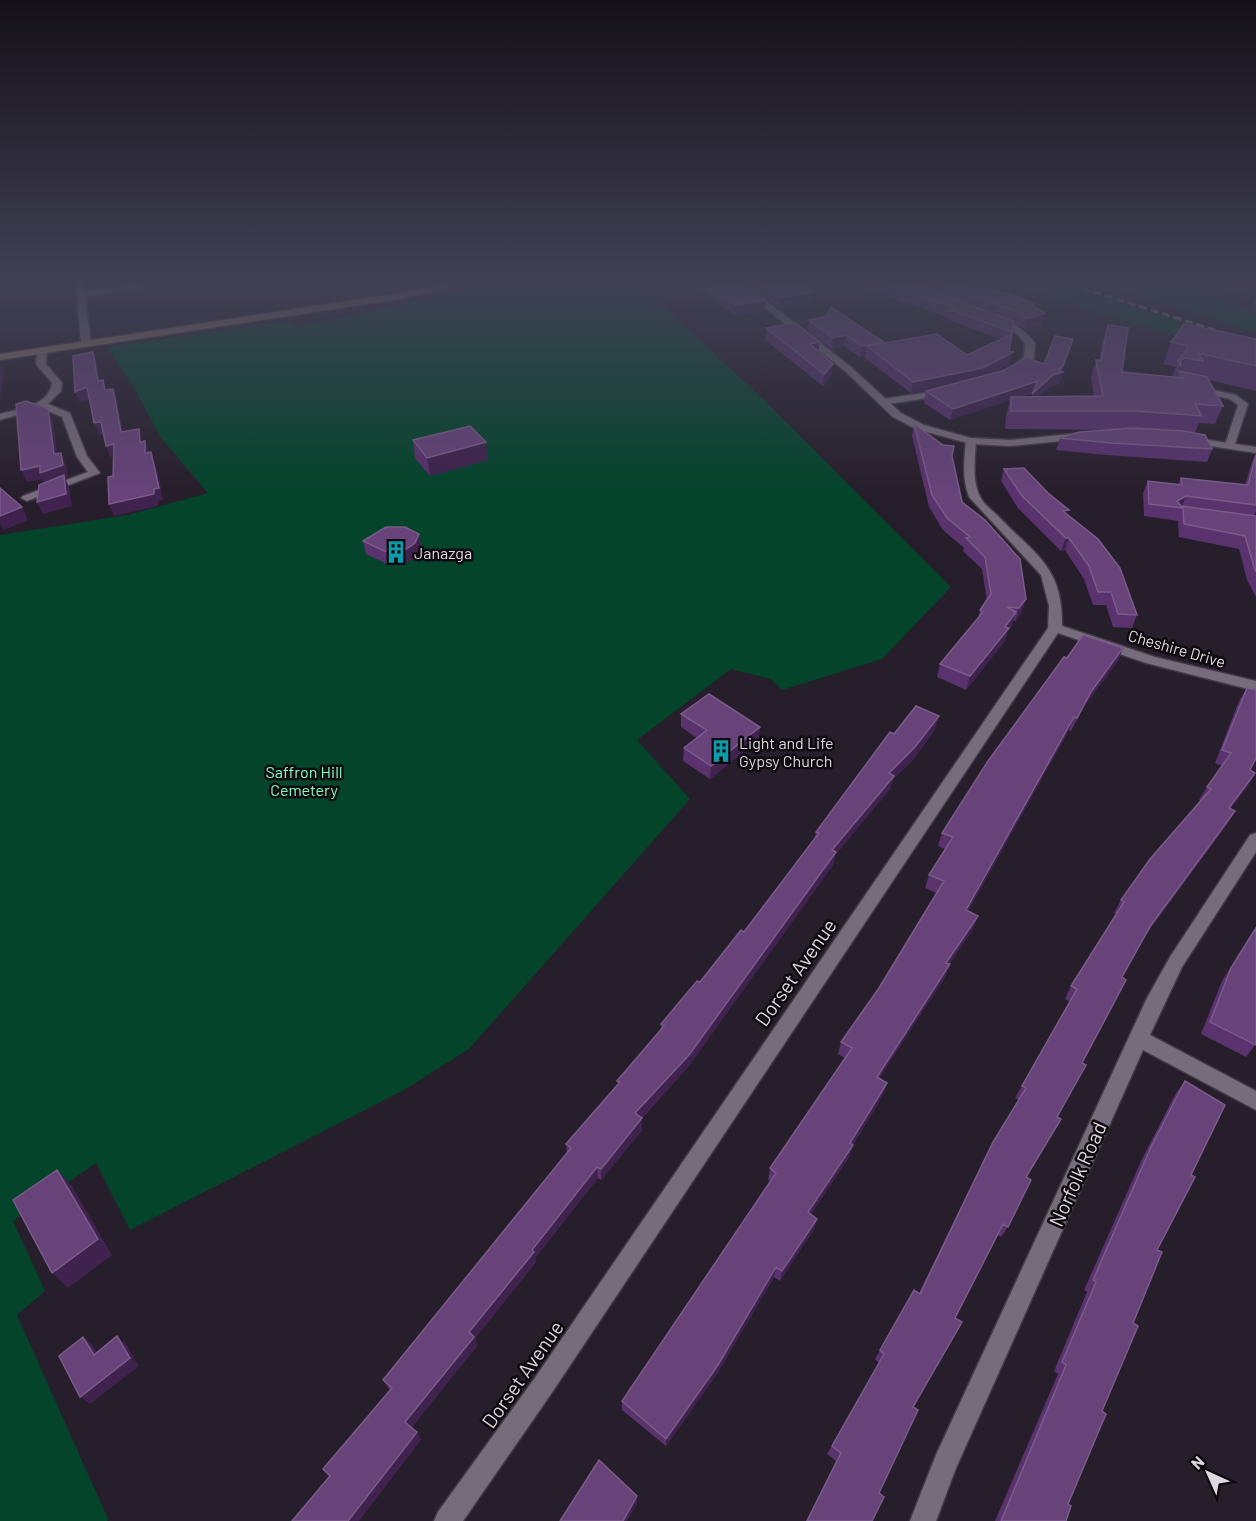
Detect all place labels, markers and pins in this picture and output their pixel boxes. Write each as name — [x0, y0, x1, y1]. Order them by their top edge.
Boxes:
building icon: Janazga — [383, 539, 409, 565]
place label: Janazga — [414, 543, 472, 562]
place label: Light and Life Gypsy Church — [739, 733, 834, 770]
building icon: Light and Life Gypsy Church — [708, 738, 734, 764]

